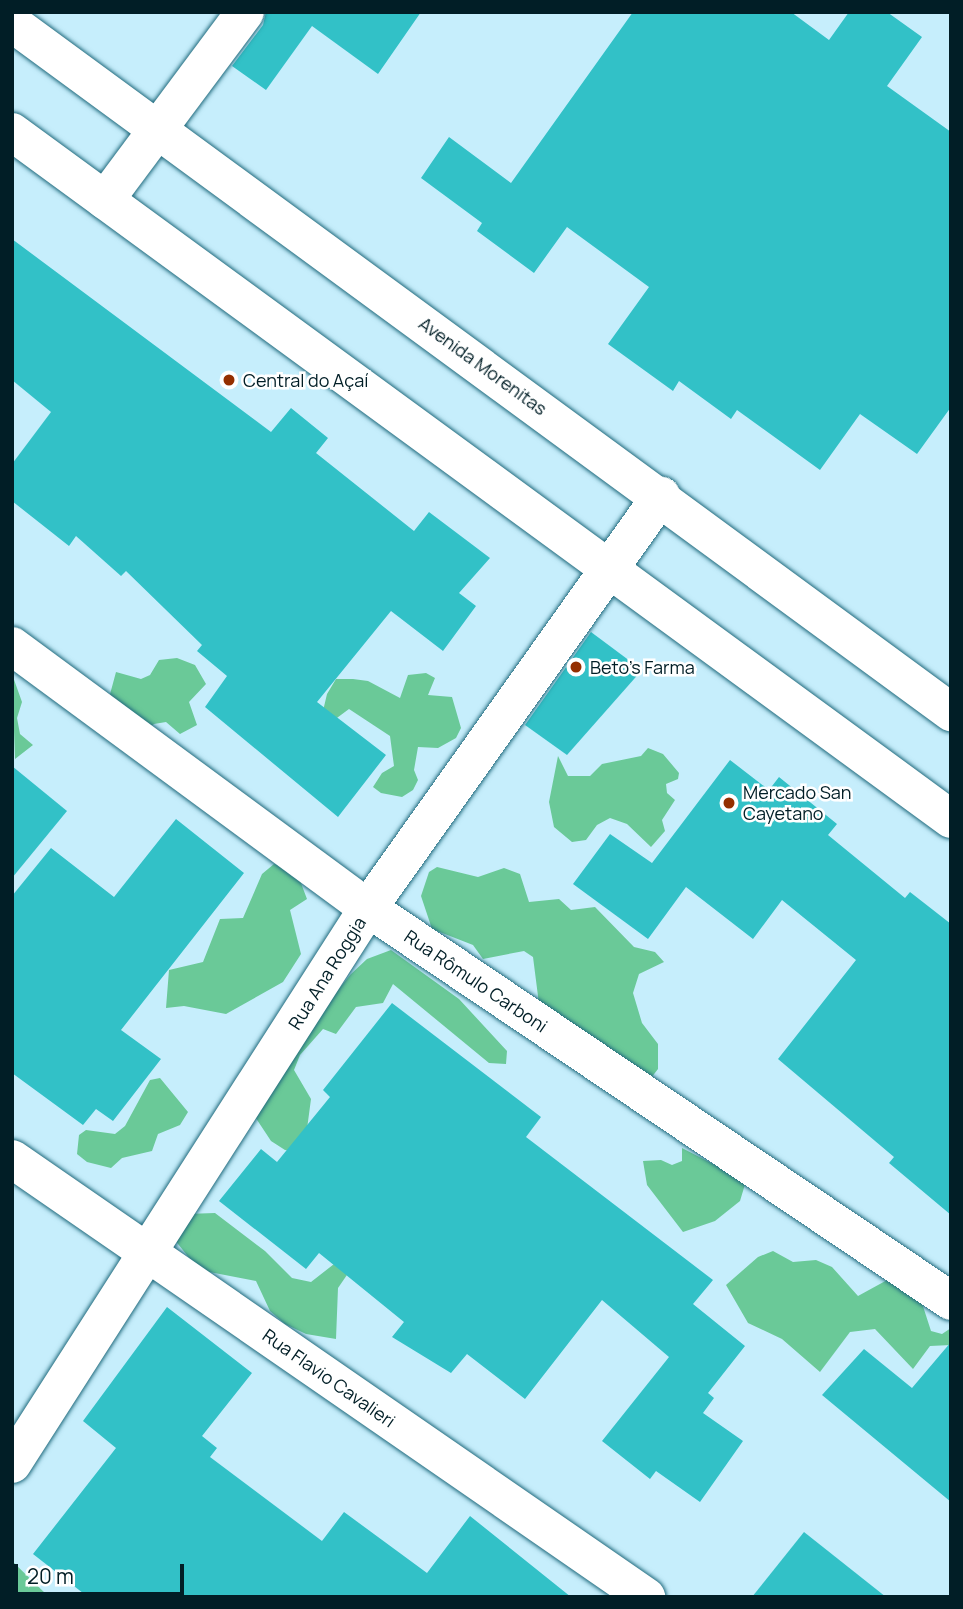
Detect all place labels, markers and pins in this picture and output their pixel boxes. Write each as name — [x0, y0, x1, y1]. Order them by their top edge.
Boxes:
place label: Central do Açaí — [243, 369, 368, 391]
marker: Central do Açaí — [221, 372, 237, 388]
place label: Beto's Farma — [590, 656, 694, 678]
marker: Beto's Farma — [568, 659, 584, 675]
place label: Mercado San Cayetano — [743, 782, 852, 824]
marker: Mercado San Cayetano — [721, 795, 737, 811]

